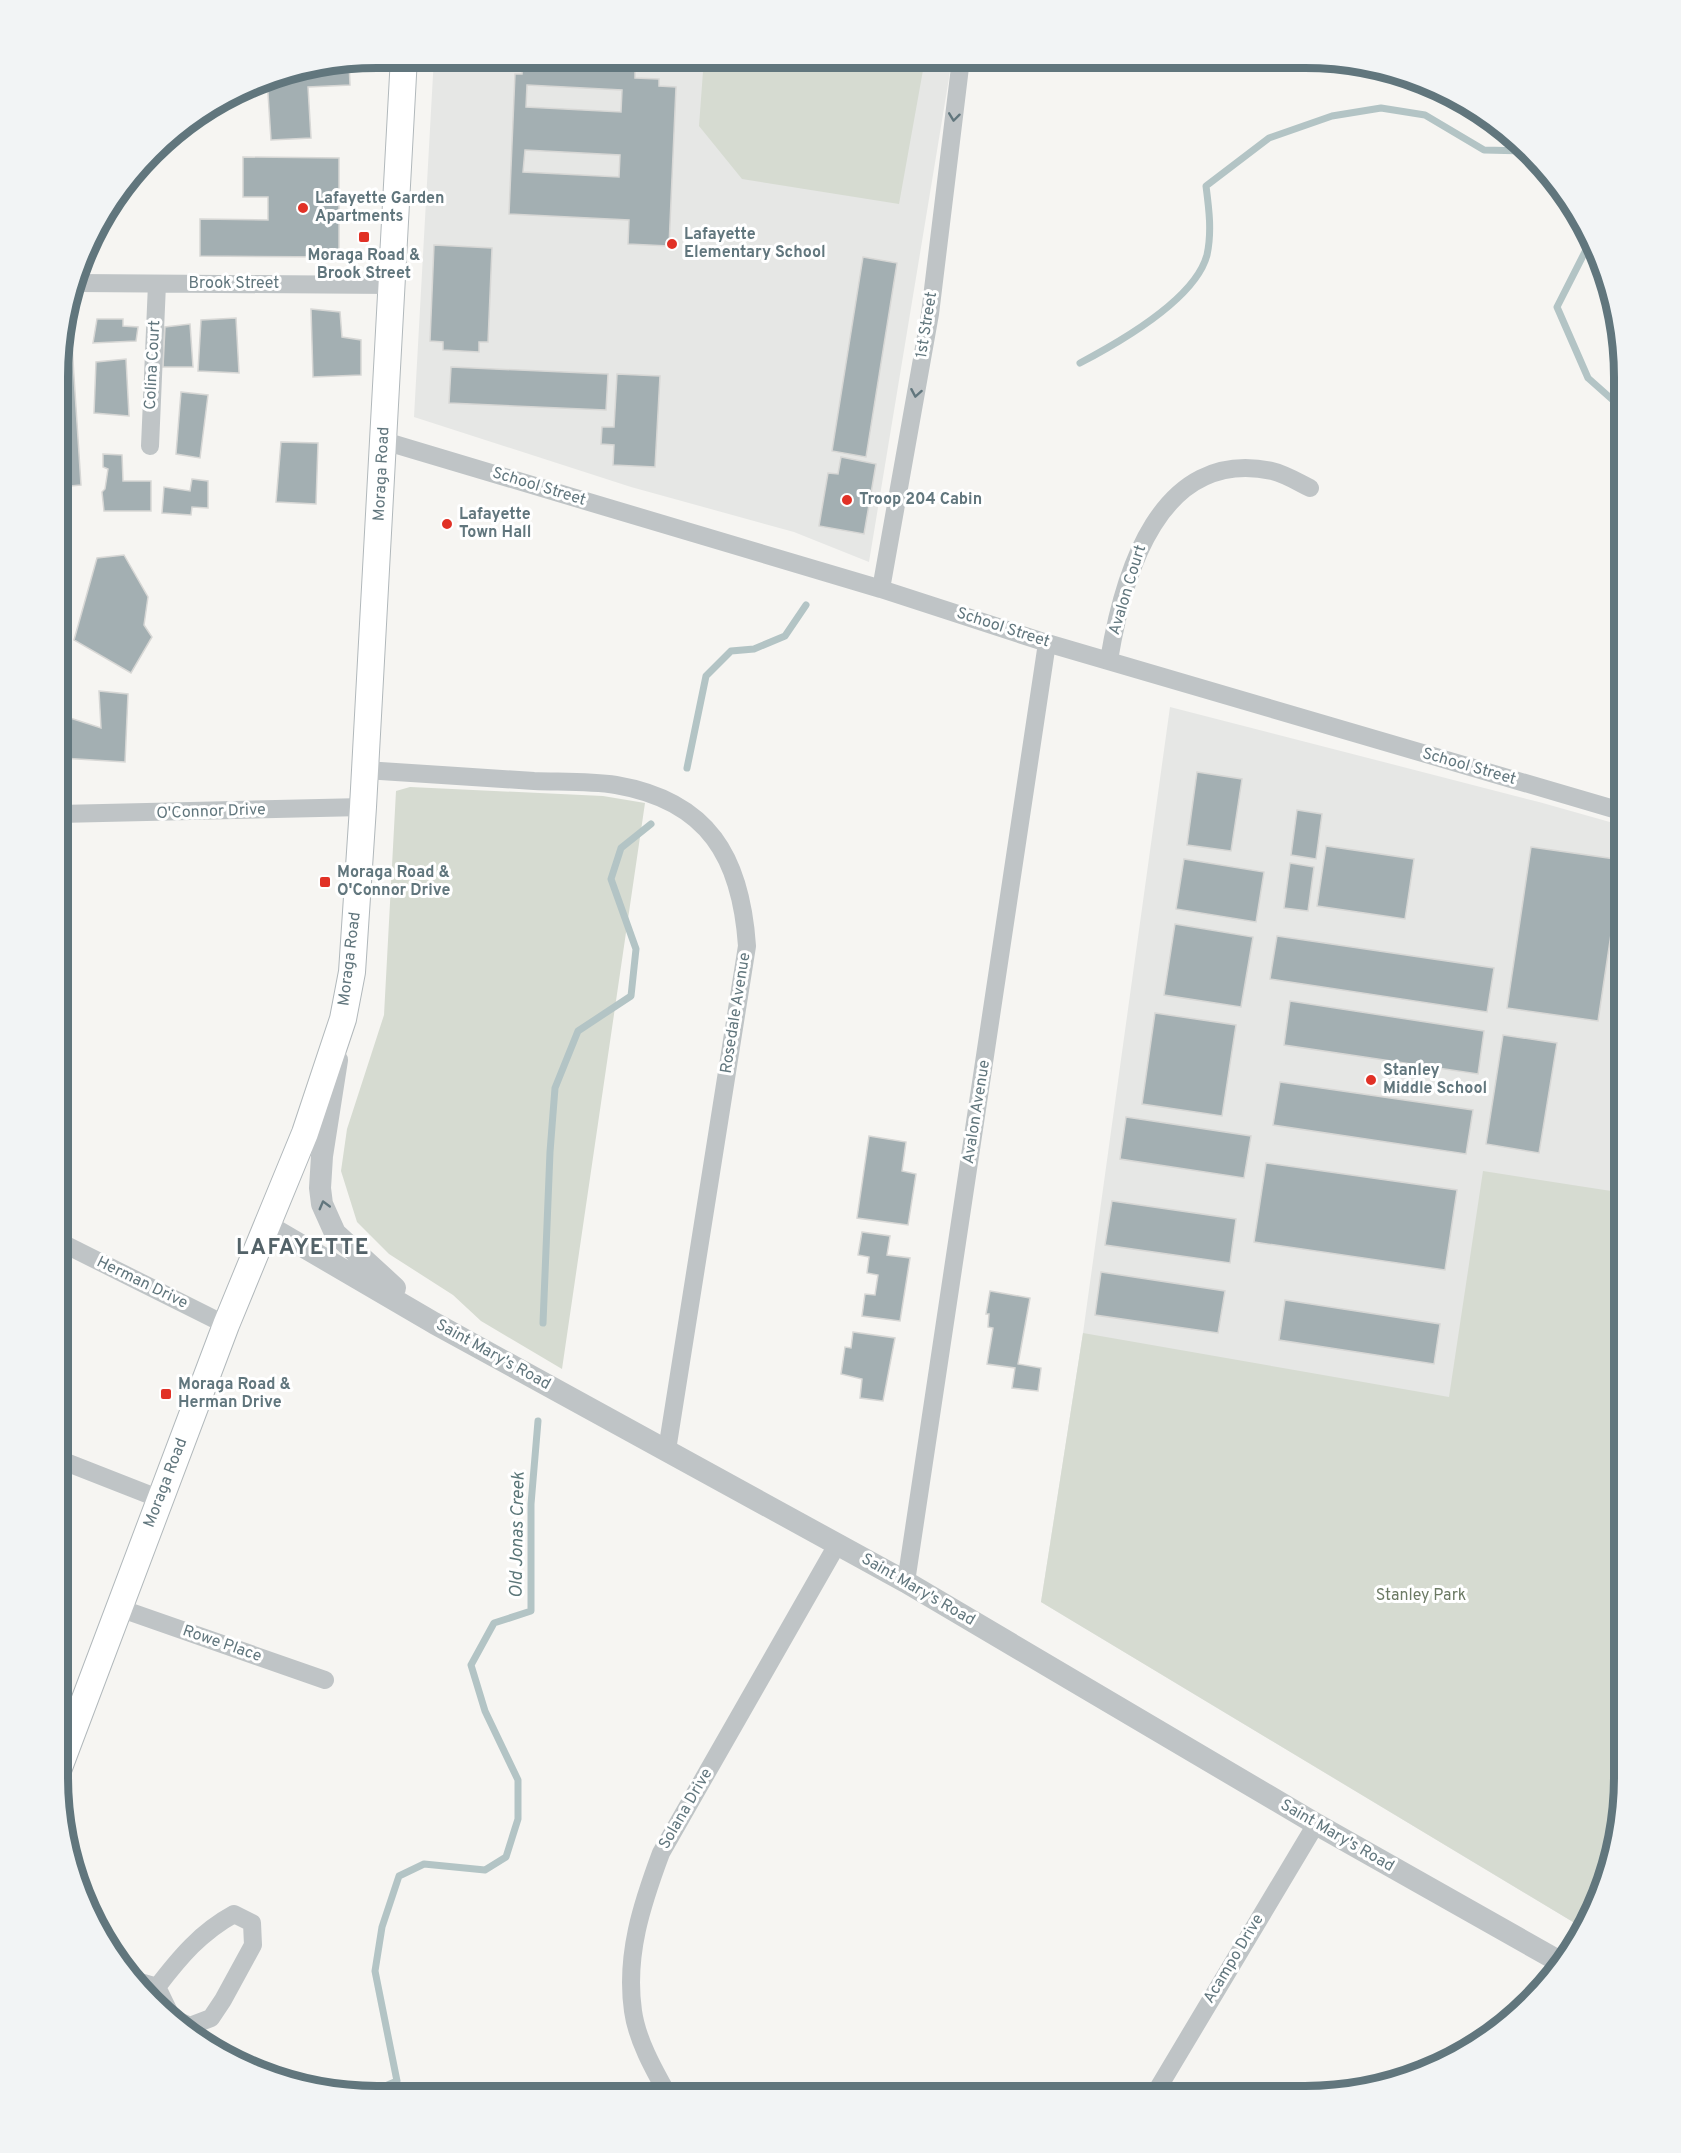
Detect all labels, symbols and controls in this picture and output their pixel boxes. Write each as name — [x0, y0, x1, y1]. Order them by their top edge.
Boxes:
one-way arrow — [948, 112, 961, 121]
place label: Lafayette Garden Apartments — [315, 189, 445, 227]
marker: Lafayette Garden Apartments — [296, 201, 310, 215]
place label: Lafayette Elementary School — [684, 225, 826, 263]
marker: Moraga Road & Brook Street — [357, 230, 371, 244]
marker: Lafayette Elementary School — [665, 237, 679, 251]
place label: Moraga Road & Brook Street — [308, 246, 420, 284]
street label: Brook Street — [189, 274, 279, 294]
street label: 1st Street — [912, 290, 942, 360]
street label: Colina Court — [141, 320, 165, 410]
one-way arrow — [910, 388, 923, 398]
street label: Moraga Road — [370, 426, 394, 522]
street label: School Street — [490, 463, 588, 511]
place label: Troop 204 Cabin — [859, 490, 982, 510]
marker: Troop 204 Cabin — [840, 493, 854, 507]
place label: Lafayette Town Hall — [459, 505, 531, 543]
marker: Lafayette Town Hall — [440, 517, 454, 531]
street label: Avalon Court — [1105, 543, 1151, 637]
street label: School Street — [954, 604, 1052, 652]
street label: School Street — [1420, 744, 1518, 790]
street label: O'Connor Drive — [156, 800, 266, 824]
place label: Moraga Road & O'Connor Drive — [337, 863, 450, 901]
marker: Moraga Road & O'Connor Drive — [318, 875, 332, 889]
street label: Moraga Road — [334, 911, 366, 1007]
street label: Rosedale Avenue — [717, 951, 755, 1075]
street label: Avalon Avenue — [959, 1059, 995, 1165]
place label: Stanley Middle School — [1383, 1061, 1487, 1099]
marker: Stanley Middle School — [1364, 1073, 1378, 1087]
one-way arrow — [318, 1201, 331, 1211]
district label: LAFAYETTE — [236, 1235, 370, 1262]
street label: Herman Drive — [93, 1252, 191, 1314]
street label: Saint Mary's Road — [432, 1315, 554, 1395]
place label: Moraga Road & Herman Drive — [178, 1375, 291, 1413]
marker: Moraga Road & Herman Drive — [159, 1387, 173, 1401]
street label: Moraga Road — [140, 1435, 192, 1531]
water label: Old Jonas Creek — [505, 1471, 531, 1598]
street label: Saint Mary's Road — [857, 1549, 979, 1631]
park label: Stanley Park — [1376, 1586, 1466, 1606]
street label: Rowe Place — [180, 1621, 264, 1667]
street label: Solana Drive — [655, 1765, 717, 1853]
street label: Saint Mary's Road — [1276, 1795, 1398, 1877]
street label: Acampo Drive — [1199, 1911, 1269, 2007]

